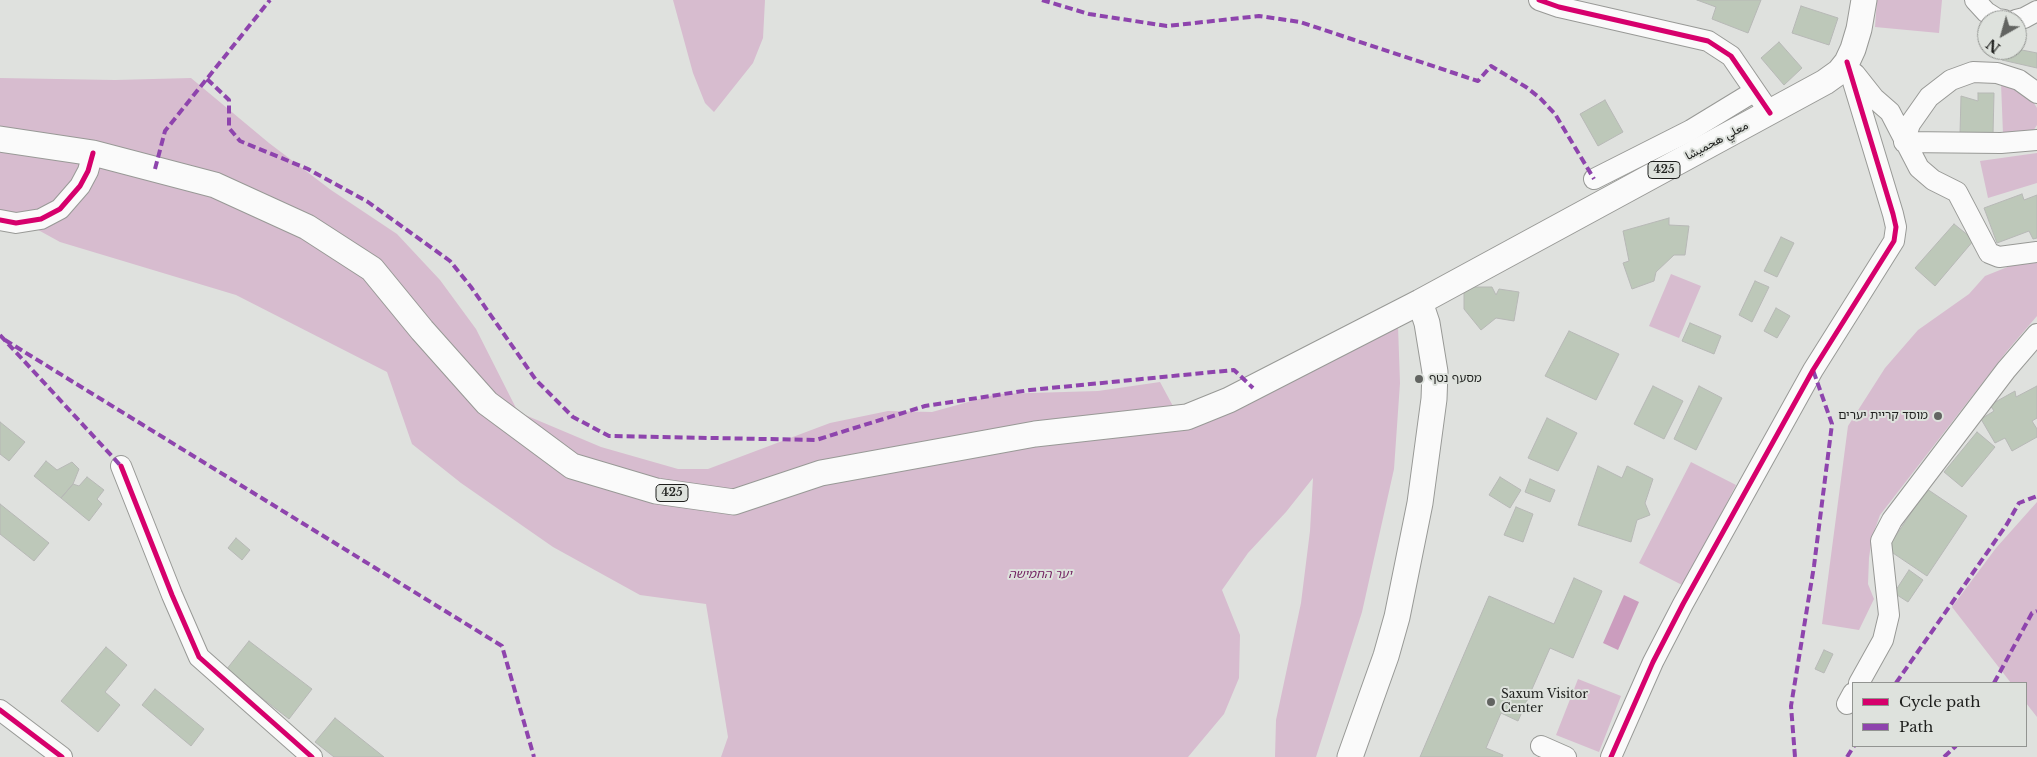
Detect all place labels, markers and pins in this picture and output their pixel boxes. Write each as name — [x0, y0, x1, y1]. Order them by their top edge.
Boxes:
place label: מסעף נטף — [1429, 372, 1482, 386]
marker: מסעף נטף — [1413, 373, 1425, 385]
place label: מוסד קריית יערים — [1838, 409, 1928, 423]
marker: מוסד קריית יערים — [1932, 410, 1944, 422]
place label: Saxum Visitor Center — [1501, 688, 1588, 716]
marker: Saxum Visitor Center — [1485, 696, 1497, 708]

